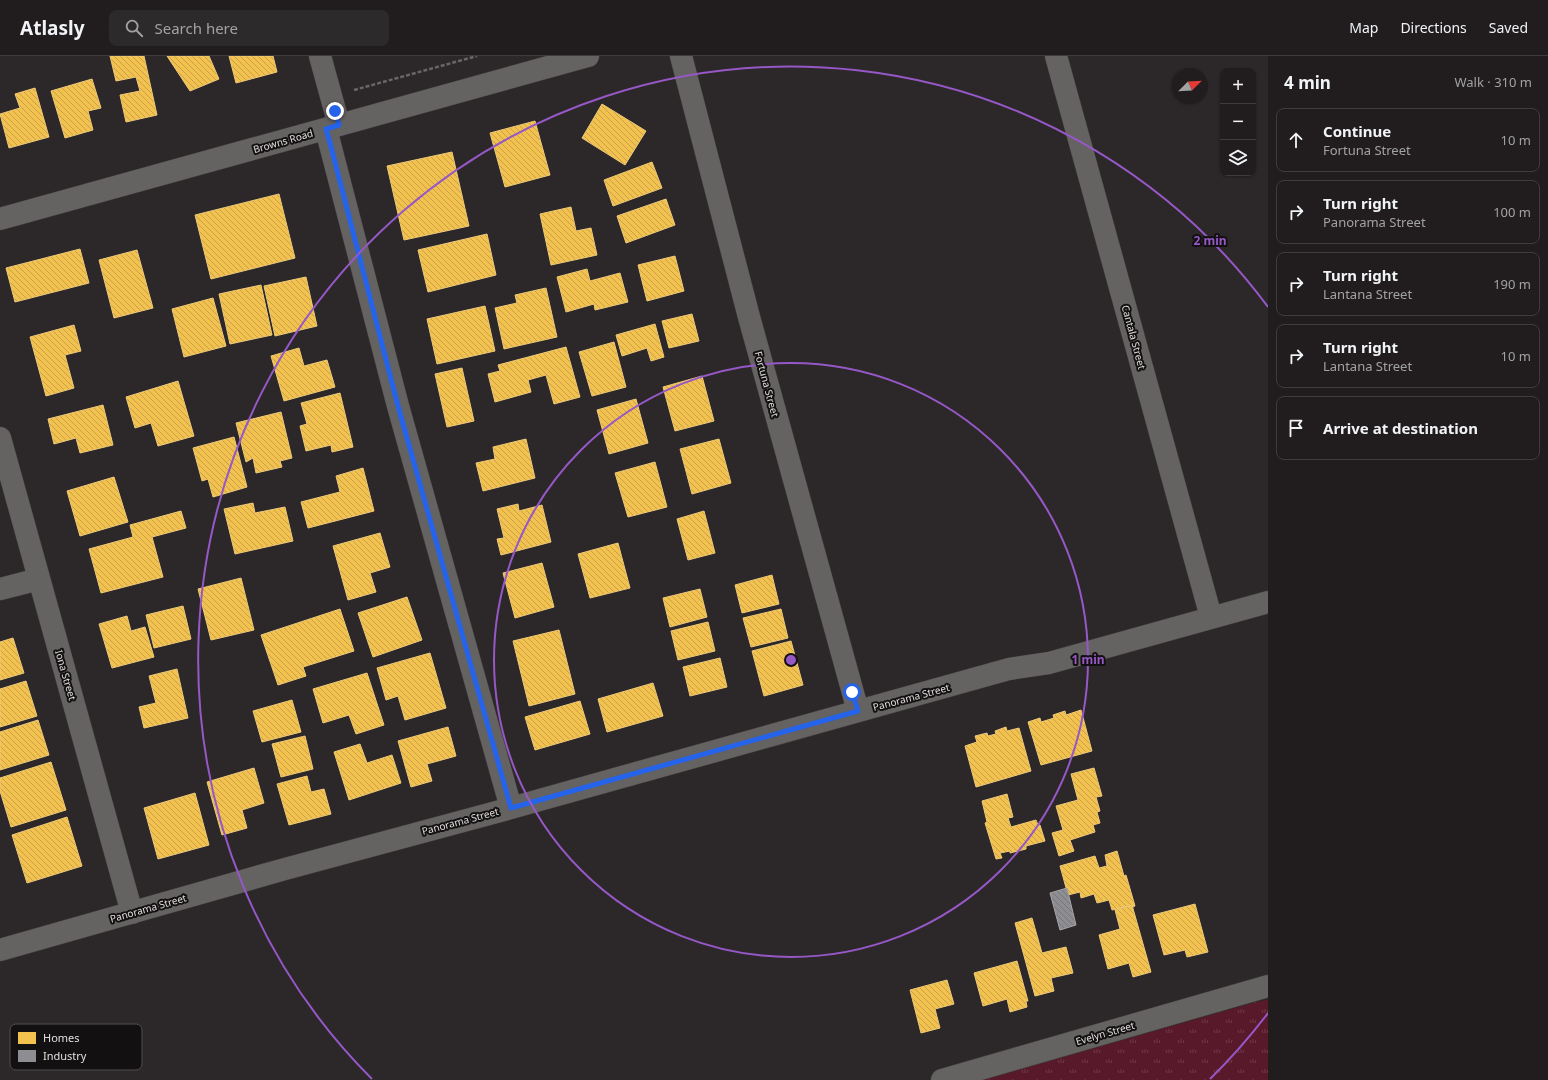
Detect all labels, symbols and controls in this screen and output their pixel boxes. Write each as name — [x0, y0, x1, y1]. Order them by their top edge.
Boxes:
search box — [109, 10, 389, 46]
text: Atlasly — [20, 15, 85, 41]
icon: search — [123, 17, 145, 39]
text: Search here — [155, 18, 238, 38]
text: Map — [1349, 18, 1378, 37]
text: Directions — [1400, 18, 1467, 37]
text: Saved — [1489, 18, 1528, 37]
north arrow — [1172, 68, 1208, 104]
map controls — [1220, 68, 1256, 176]
button: + — [1220, 68, 1256, 104]
text: 4 min — [1284, 71, 1331, 94]
text: Walk · 310 m — [1454, 73, 1532, 91]
route end — [326, 102, 344, 120]
button: − — [1220, 104, 1256, 140]
text: Continue — [1323, 121, 1391, 141]
street label: Browns Road — [251, 126, 315, 156]
icon: ahead — [1285, 129, 1307, 151]
text: 10 m — [1501, 131, 1531, 149]
button: layers — [1220, 140, 1256, 176]
text: Fortuna Street — [1323, 141, 1411, 159]
text: Turn right — [1323, 193, 1398, 213]
icon: right — [1285, 201, 1307, 223]
text: 100 m — [1493, 203, 1531, 221]
text: Panorama Street — [1323, 213, 1426, 231]
text: 2 min — [1193, 232, 1227, 249]
text: Turn right — [1323, 265, 1398, 285]
icon: right — [1285, 273, 1307, 295]
text: 190 m — [1493, 275, 1531, 293]
text: Lantana Street — [1323, 285, 1412, 303]
street label: Cantala Street — [1119, 303, 1149, 371]
text: Turn right — [1323, 337, 1398, 357]
icon: right — [1285, 345, 1307, 367]
text: 10 m — [1501, 347, 1531, 365]
street label: Fortuna Street — [752, 350, 783, 419]
text: Lantana Street — [1323, 357, 1412, 375]
icon: arrive — [1285, 417, 1307, 439]
text: Arrive at destination — [1323, 418, 1478, 438]
street label: Iona Street — [52, 648, 80, 702]
text: 1 min — [1071, 651, 1105, 668]
centre of rings — [784, 653, 798, 667]
street label: Panorama Street — [871, 680, 951, 714]
route start — [843, 683, 861, 701]
street label: Panorama Street — [420, 804, 500, 838]
street label: Panorama Street — [108, 890, 188, 926]
street label: Evelyn Street — [1074, 1018, 1136, 1048]
legend — [10, 1024, 142, 1070]
text: Homes — [43, 1030, 80, 1045]
text: Industry — [43, 1048, 87, 1063]

